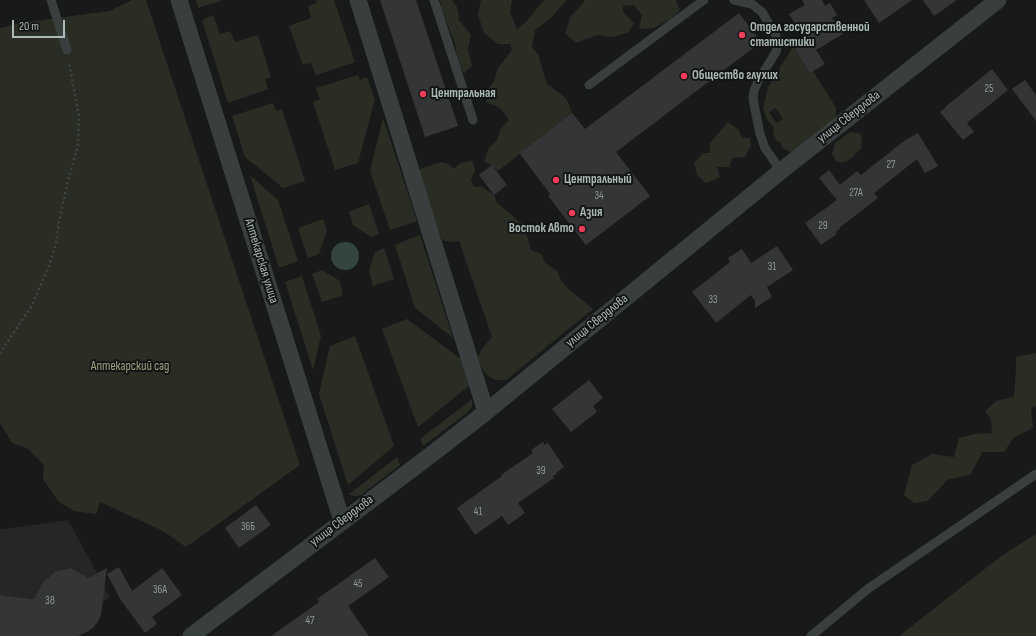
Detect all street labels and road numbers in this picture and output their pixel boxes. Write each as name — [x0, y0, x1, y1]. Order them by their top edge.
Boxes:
street label: улица Свердлова — [814, 88, 884, 146]
street label: Аптекарская улица — [241, 217, 281, 305]
street label: улица Свердлова — [563, 291, 631, 351]
street label: улица Свердлова — [307, 492, 377, 550]

